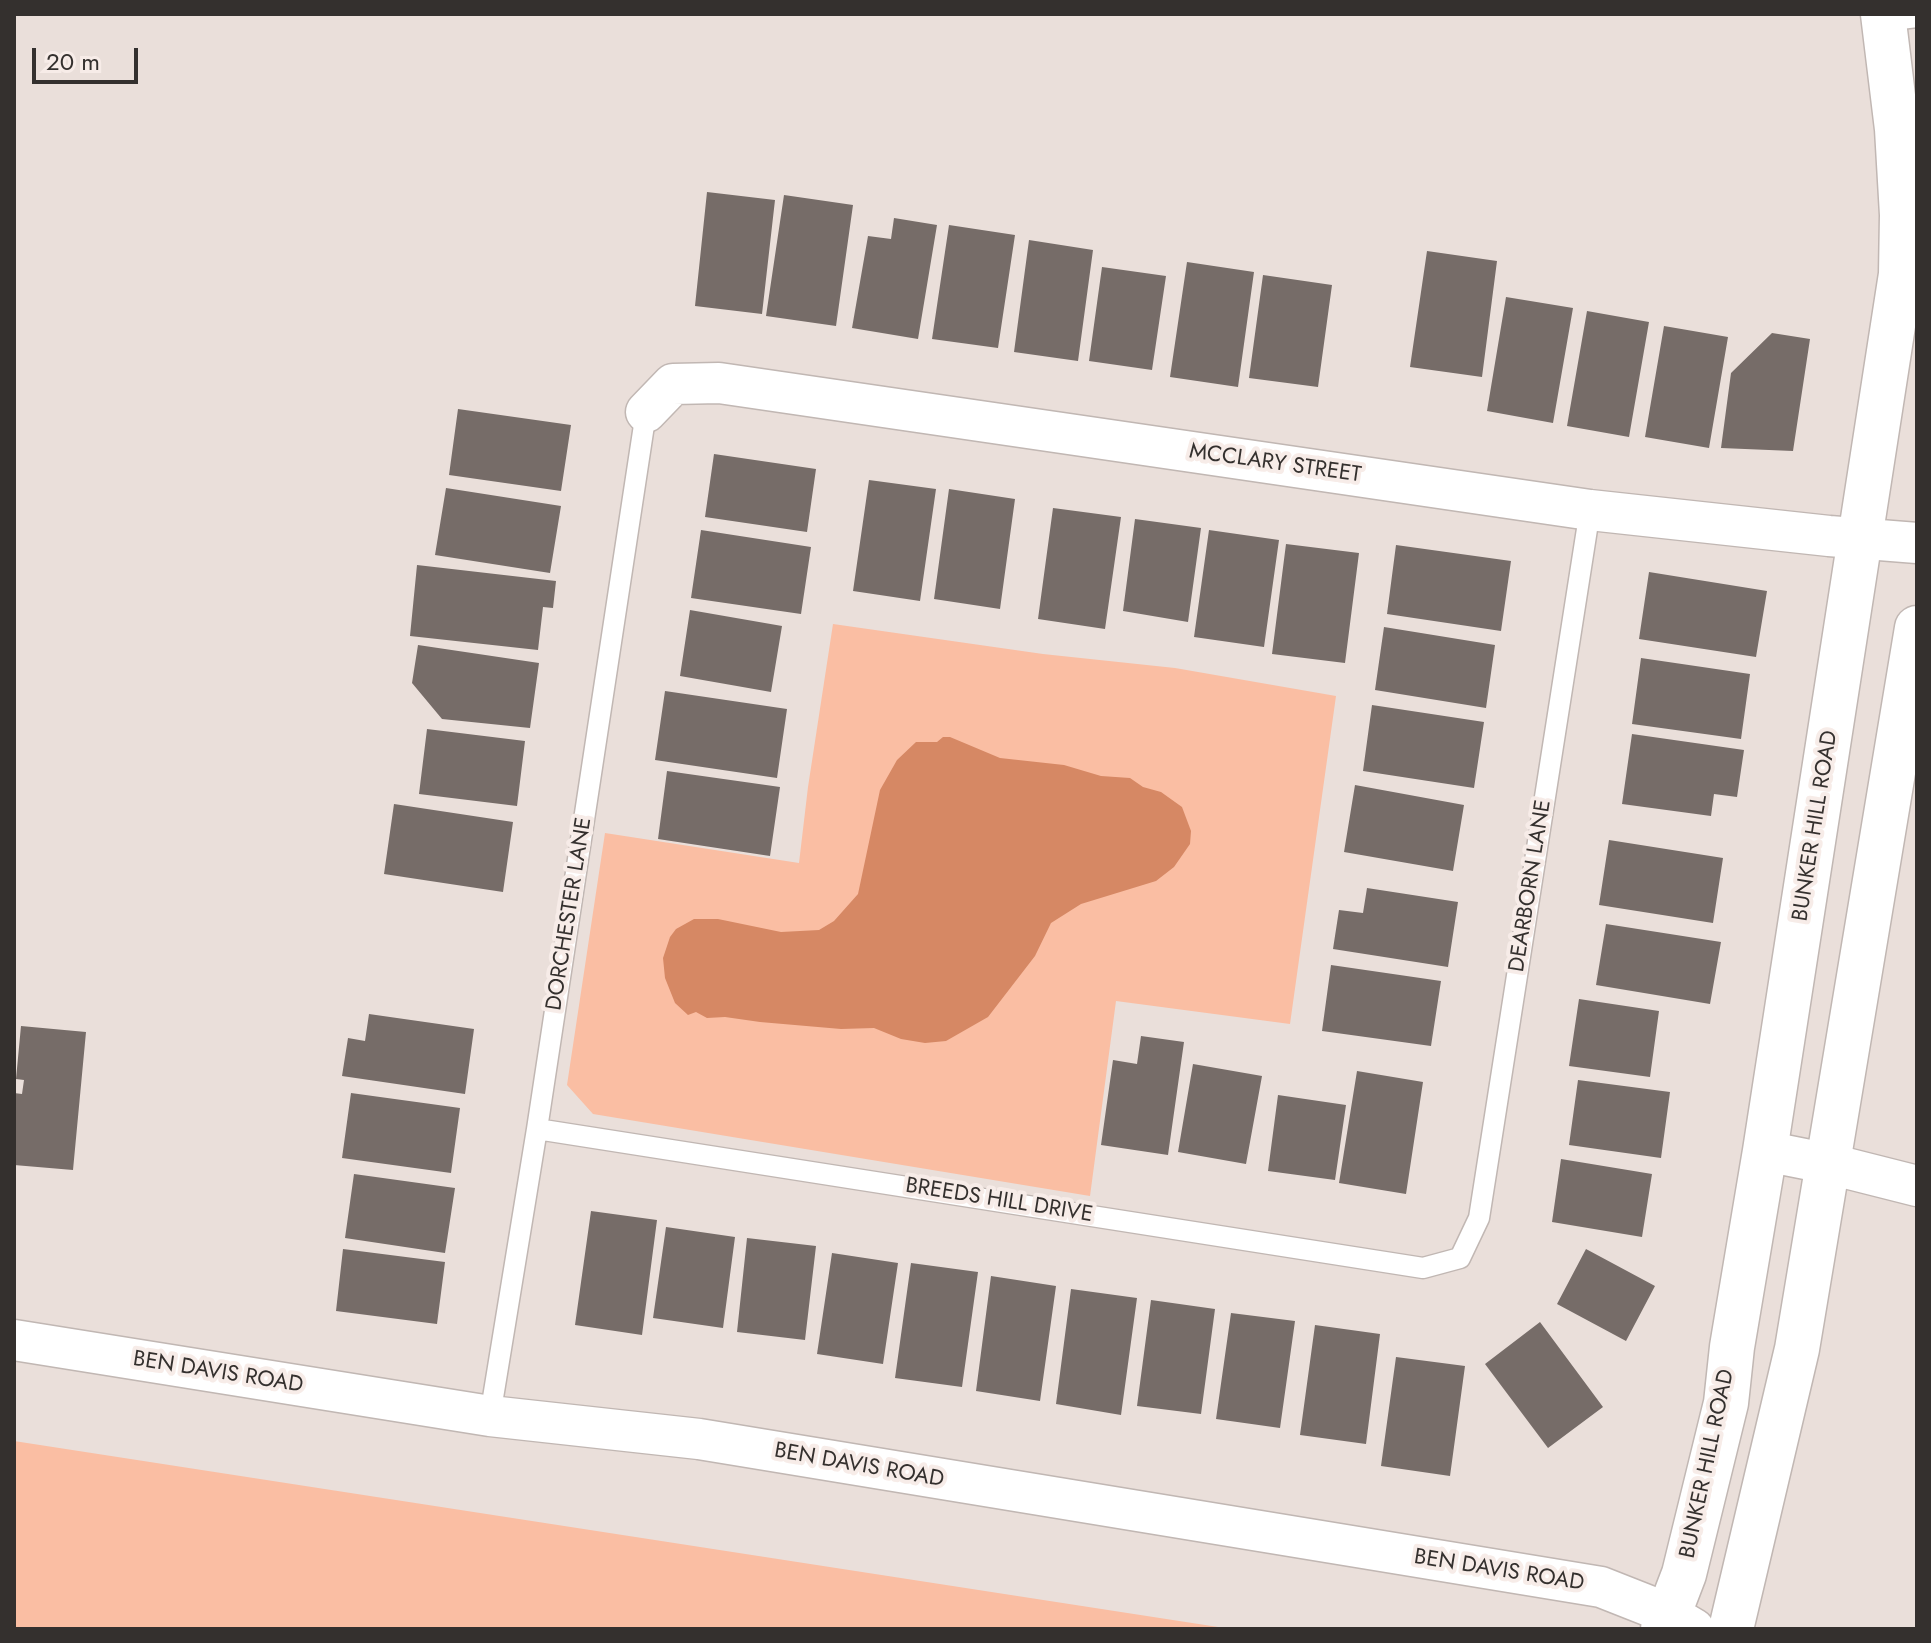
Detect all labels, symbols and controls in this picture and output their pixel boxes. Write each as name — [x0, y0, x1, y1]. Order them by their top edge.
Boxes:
scale bar — [36, 32, 142, 82]
text: 20 m — [46, 44, 100, 79]
street label: MCCLARY STREET — [1187, 439, 1363, 489]
street label: BUNKER HILL ROAD — [1788, 729, 1844, 923]
street label: DEARBORN LANE — [1504, 798, 1558, 974]
street label: DORCHESTER LANE — [542, 816, 598, 1012]
street label: BREEDS HILL DRIVE — [903, 1173, 1095, 1229]
street label: BEN DAVIS ROAD — [131, 1347, 305, 1399]
street label: BUNKER HILL ROAD — [1675, 1367, 1741, 1561]
street label: BEN DAVIS ROAD — [772, 1438, 946, 1494]
street label: BEN DAVIS ROAD — [1412, 1545, 1586, 1597]

